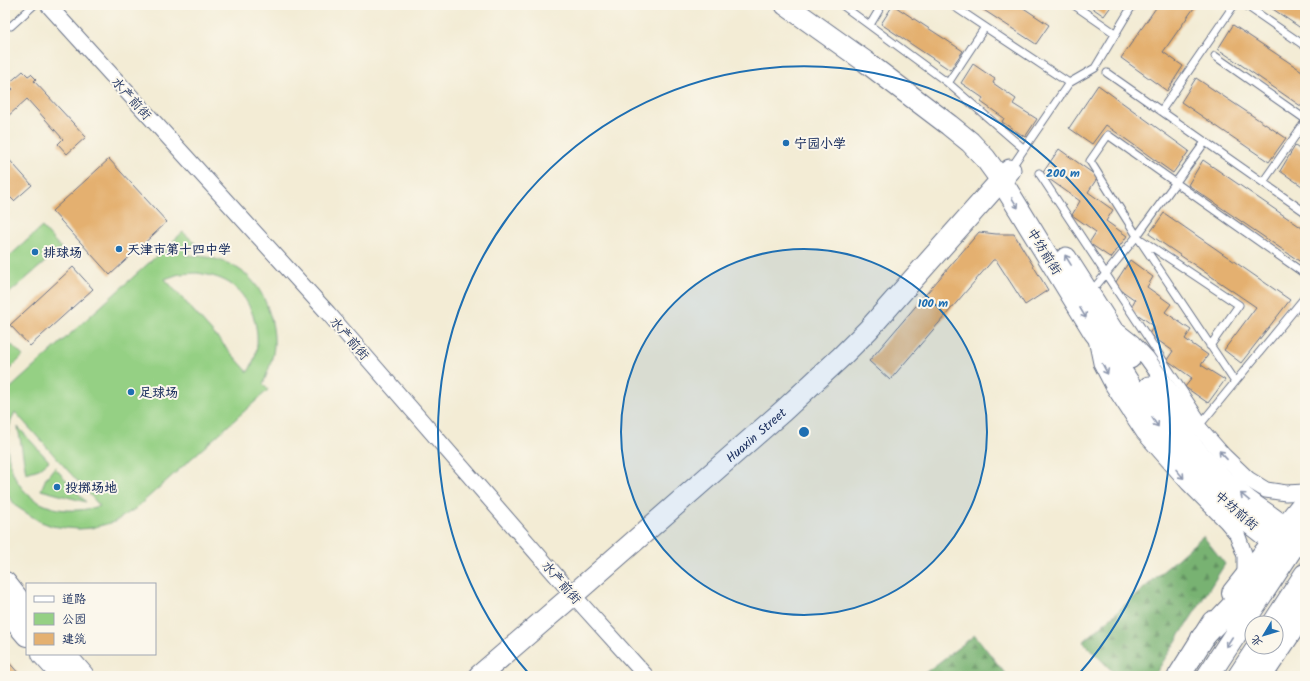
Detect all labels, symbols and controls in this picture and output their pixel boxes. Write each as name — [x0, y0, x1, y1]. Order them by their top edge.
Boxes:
street label: 水产前街 — [106, 73, 156, 125]
place label: 宁园小学 — [794, 134, 846, 155]
marker: 宁园小学 — [781, 138, 791, 148]
text: 200 m — [1046, 164, 1080, 183]
one-way arrow — [1011, 197, 1019, 208]
street label: 中纺前街 — [1021, 224, 1066, 279]
place label: 天津市第十四中学 — [127, 240, 231, 261]
place label: 排球场 — [43, 243, 82, 264]
marker: 天津市第十四中学 — [114, 244, 124, 254]
marker: 排球场 — [30, 247, 40, 257]
one-way arrow — [1063, 254, 1072, 265]
text: 100 m — [918, 294, 948, 313]
one-way arrow — [1080, 307, 1088, 319]
street label: 水产前街 — [324, 312, 374, 366]
one-way arrow — [1101, 363, 1109, 375]
place label: 足球场 — [139, 383, 178, 404]
marker: 足球场 — [126, 387, 136, 397]
street label: Huaxin Street — [722, 403, 793, 469]
one-way arrow — [1151, 416, 1159, 428]
centre of rings — [797, 425, 811, 439]
one-way arrow — [1218, 450, 1228, 460]
one-way arrow — [1176, 469, 1185, 480]
place label: 投掷场地 — [65, 478, 117, 499]
marker: 投掷场地 — [52, 482, 62, 492]
street label: 中纺前街 — [1209, 486, 1263, 536]
one-way arrow — [1239, 493, 1250, 502]
street label: 水产前街 — [536, 556, 586, 610]
legend — [26, 583, 156, 655]
text: 道路 — [62, 590, 86, 609]
text: 公园 — [62, 610, 86, 629]
north arrow — [1244, 615, 1284, 655]
text: 建筑 — [62, 630, 86, 649]
text: 北 — [1246, 631, 1267, 650]
one-way arrow — [1225, 637, 1234, 648]

